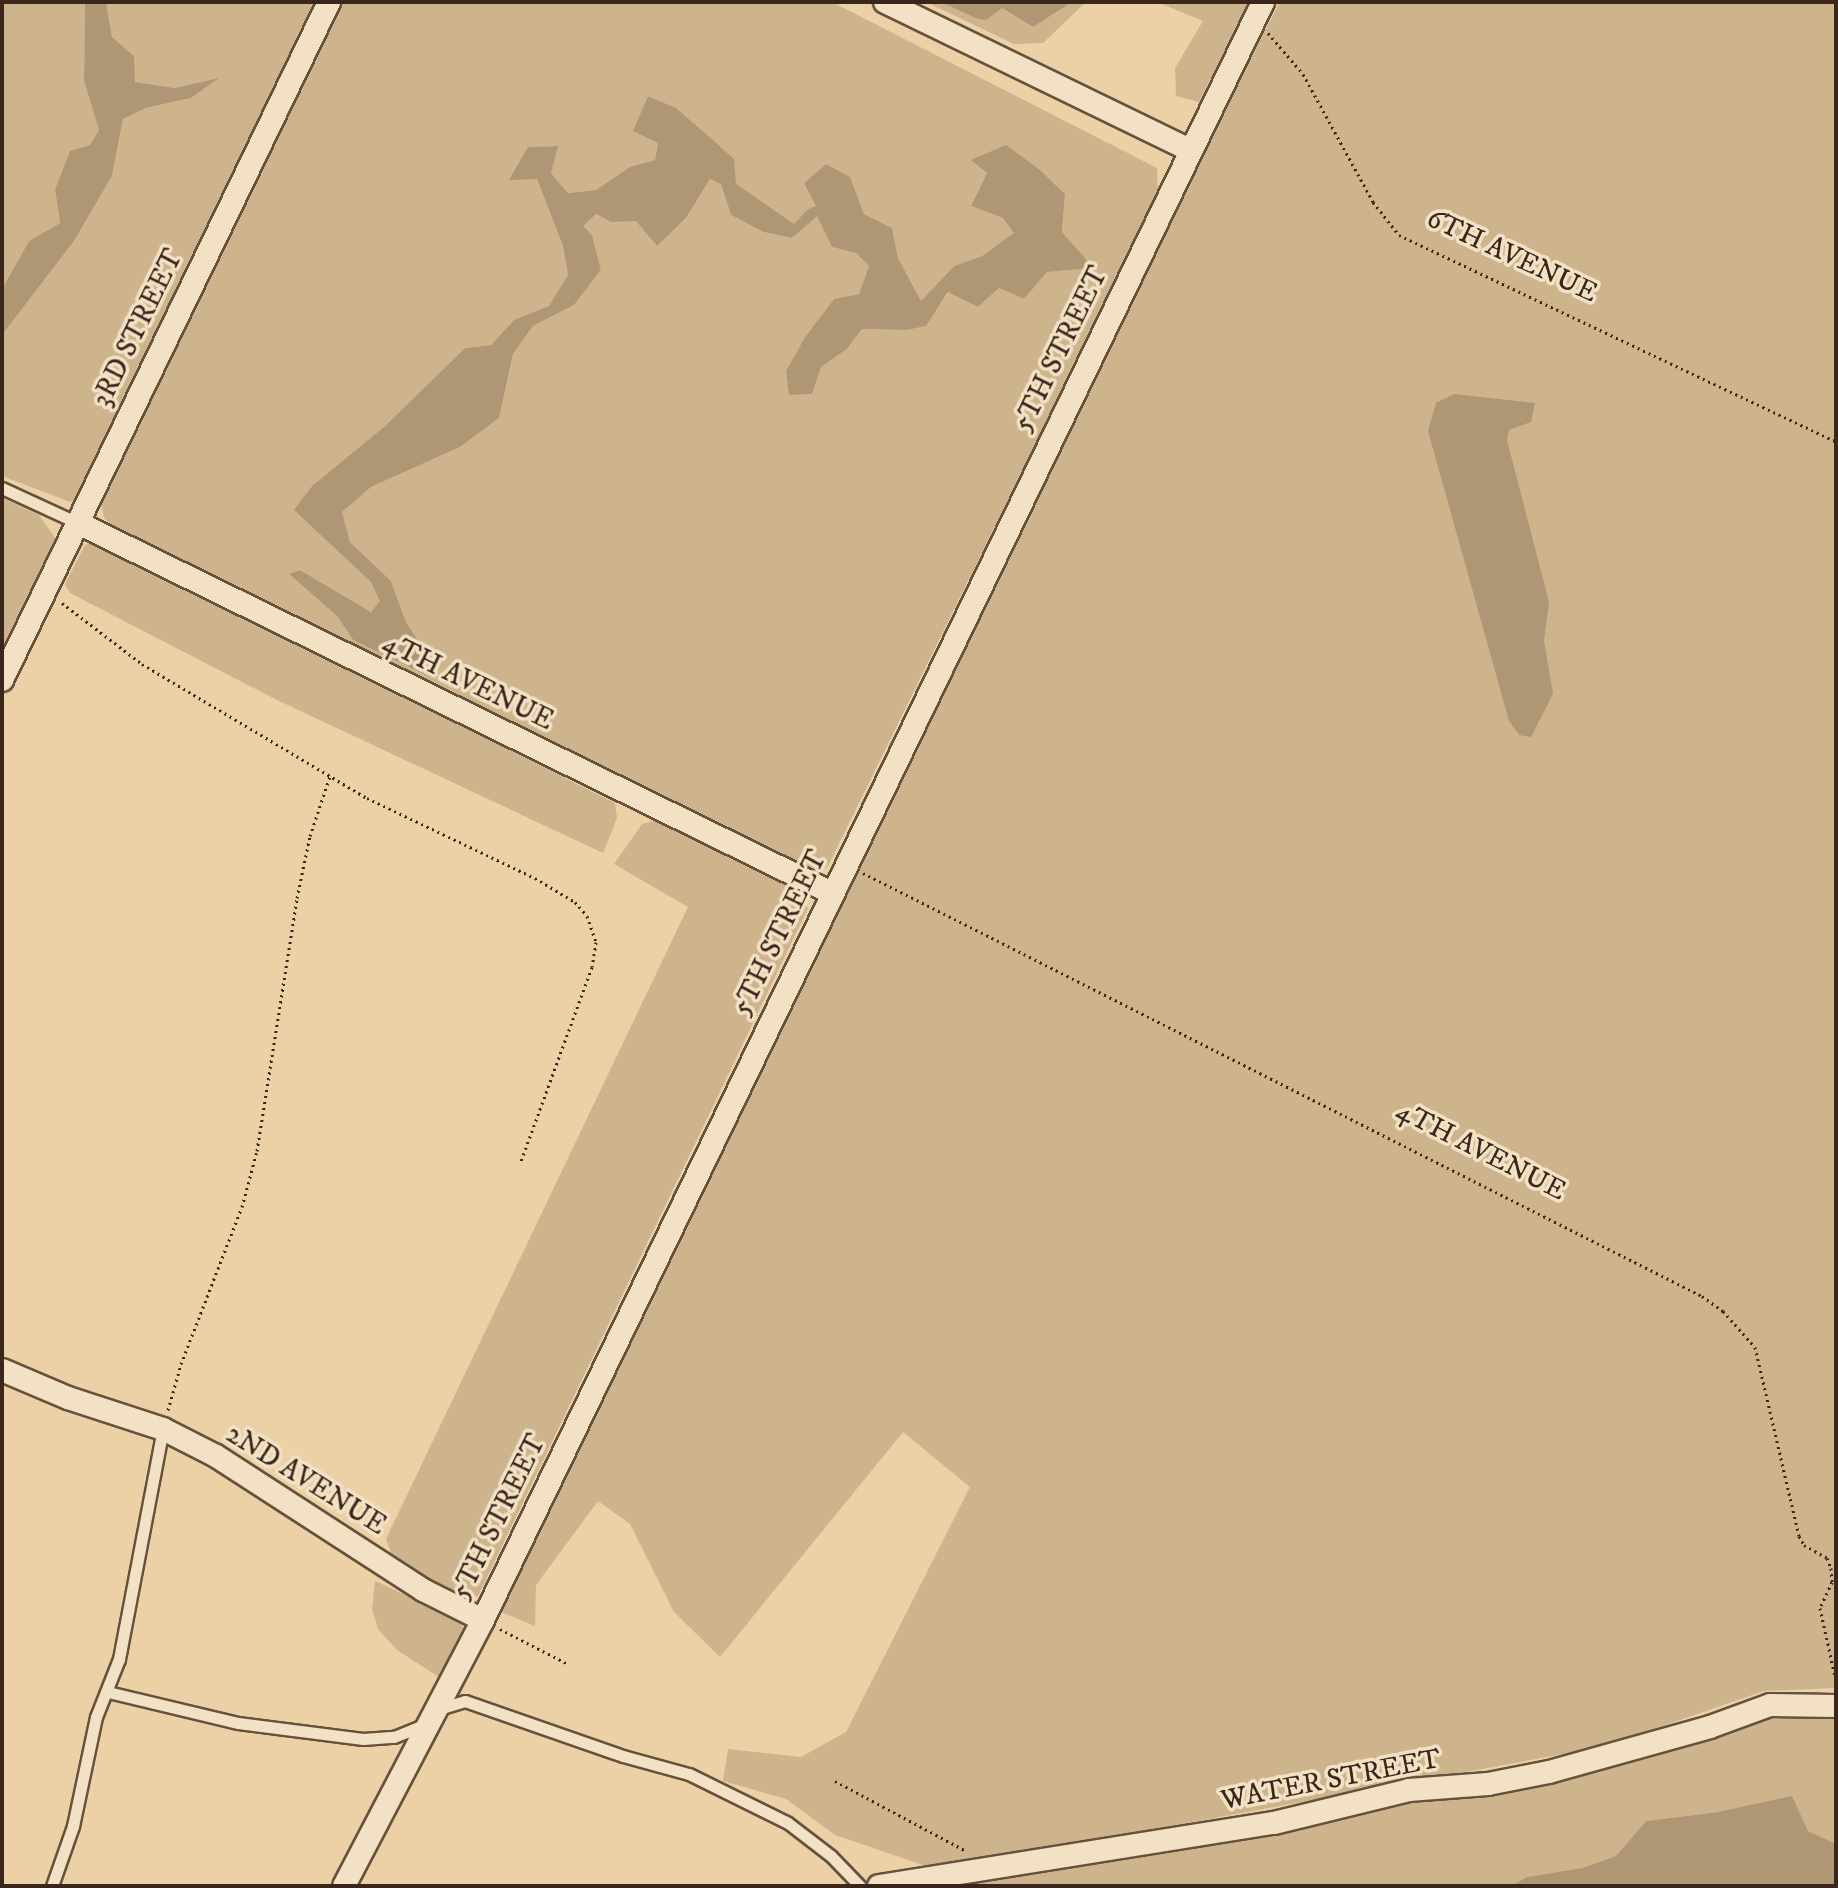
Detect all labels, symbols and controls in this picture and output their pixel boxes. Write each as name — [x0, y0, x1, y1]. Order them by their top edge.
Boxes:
street label: 6TH AVENUE — [1421, 202, 1603, 310]
street label: 3RD STREET — [85, 244, 191, 412]
street label: 5TH STREET — [1006, 261, 1116, 437]
street label: 4TH AVENUE — [377, 626, 559, 738]
street label: 5TH STREET — [725, 845, 835, 1021]
street label: 4TH AVENUE — [1391, 1094, 1571, 1208]
street label: 2ND AVENUE — [220, 1417, 392, 1543]
street label: 5TH STREET — [444, 1429, 554, 1605]
street label: WATER STREET — [1218, 1742, 1444, 1818]

